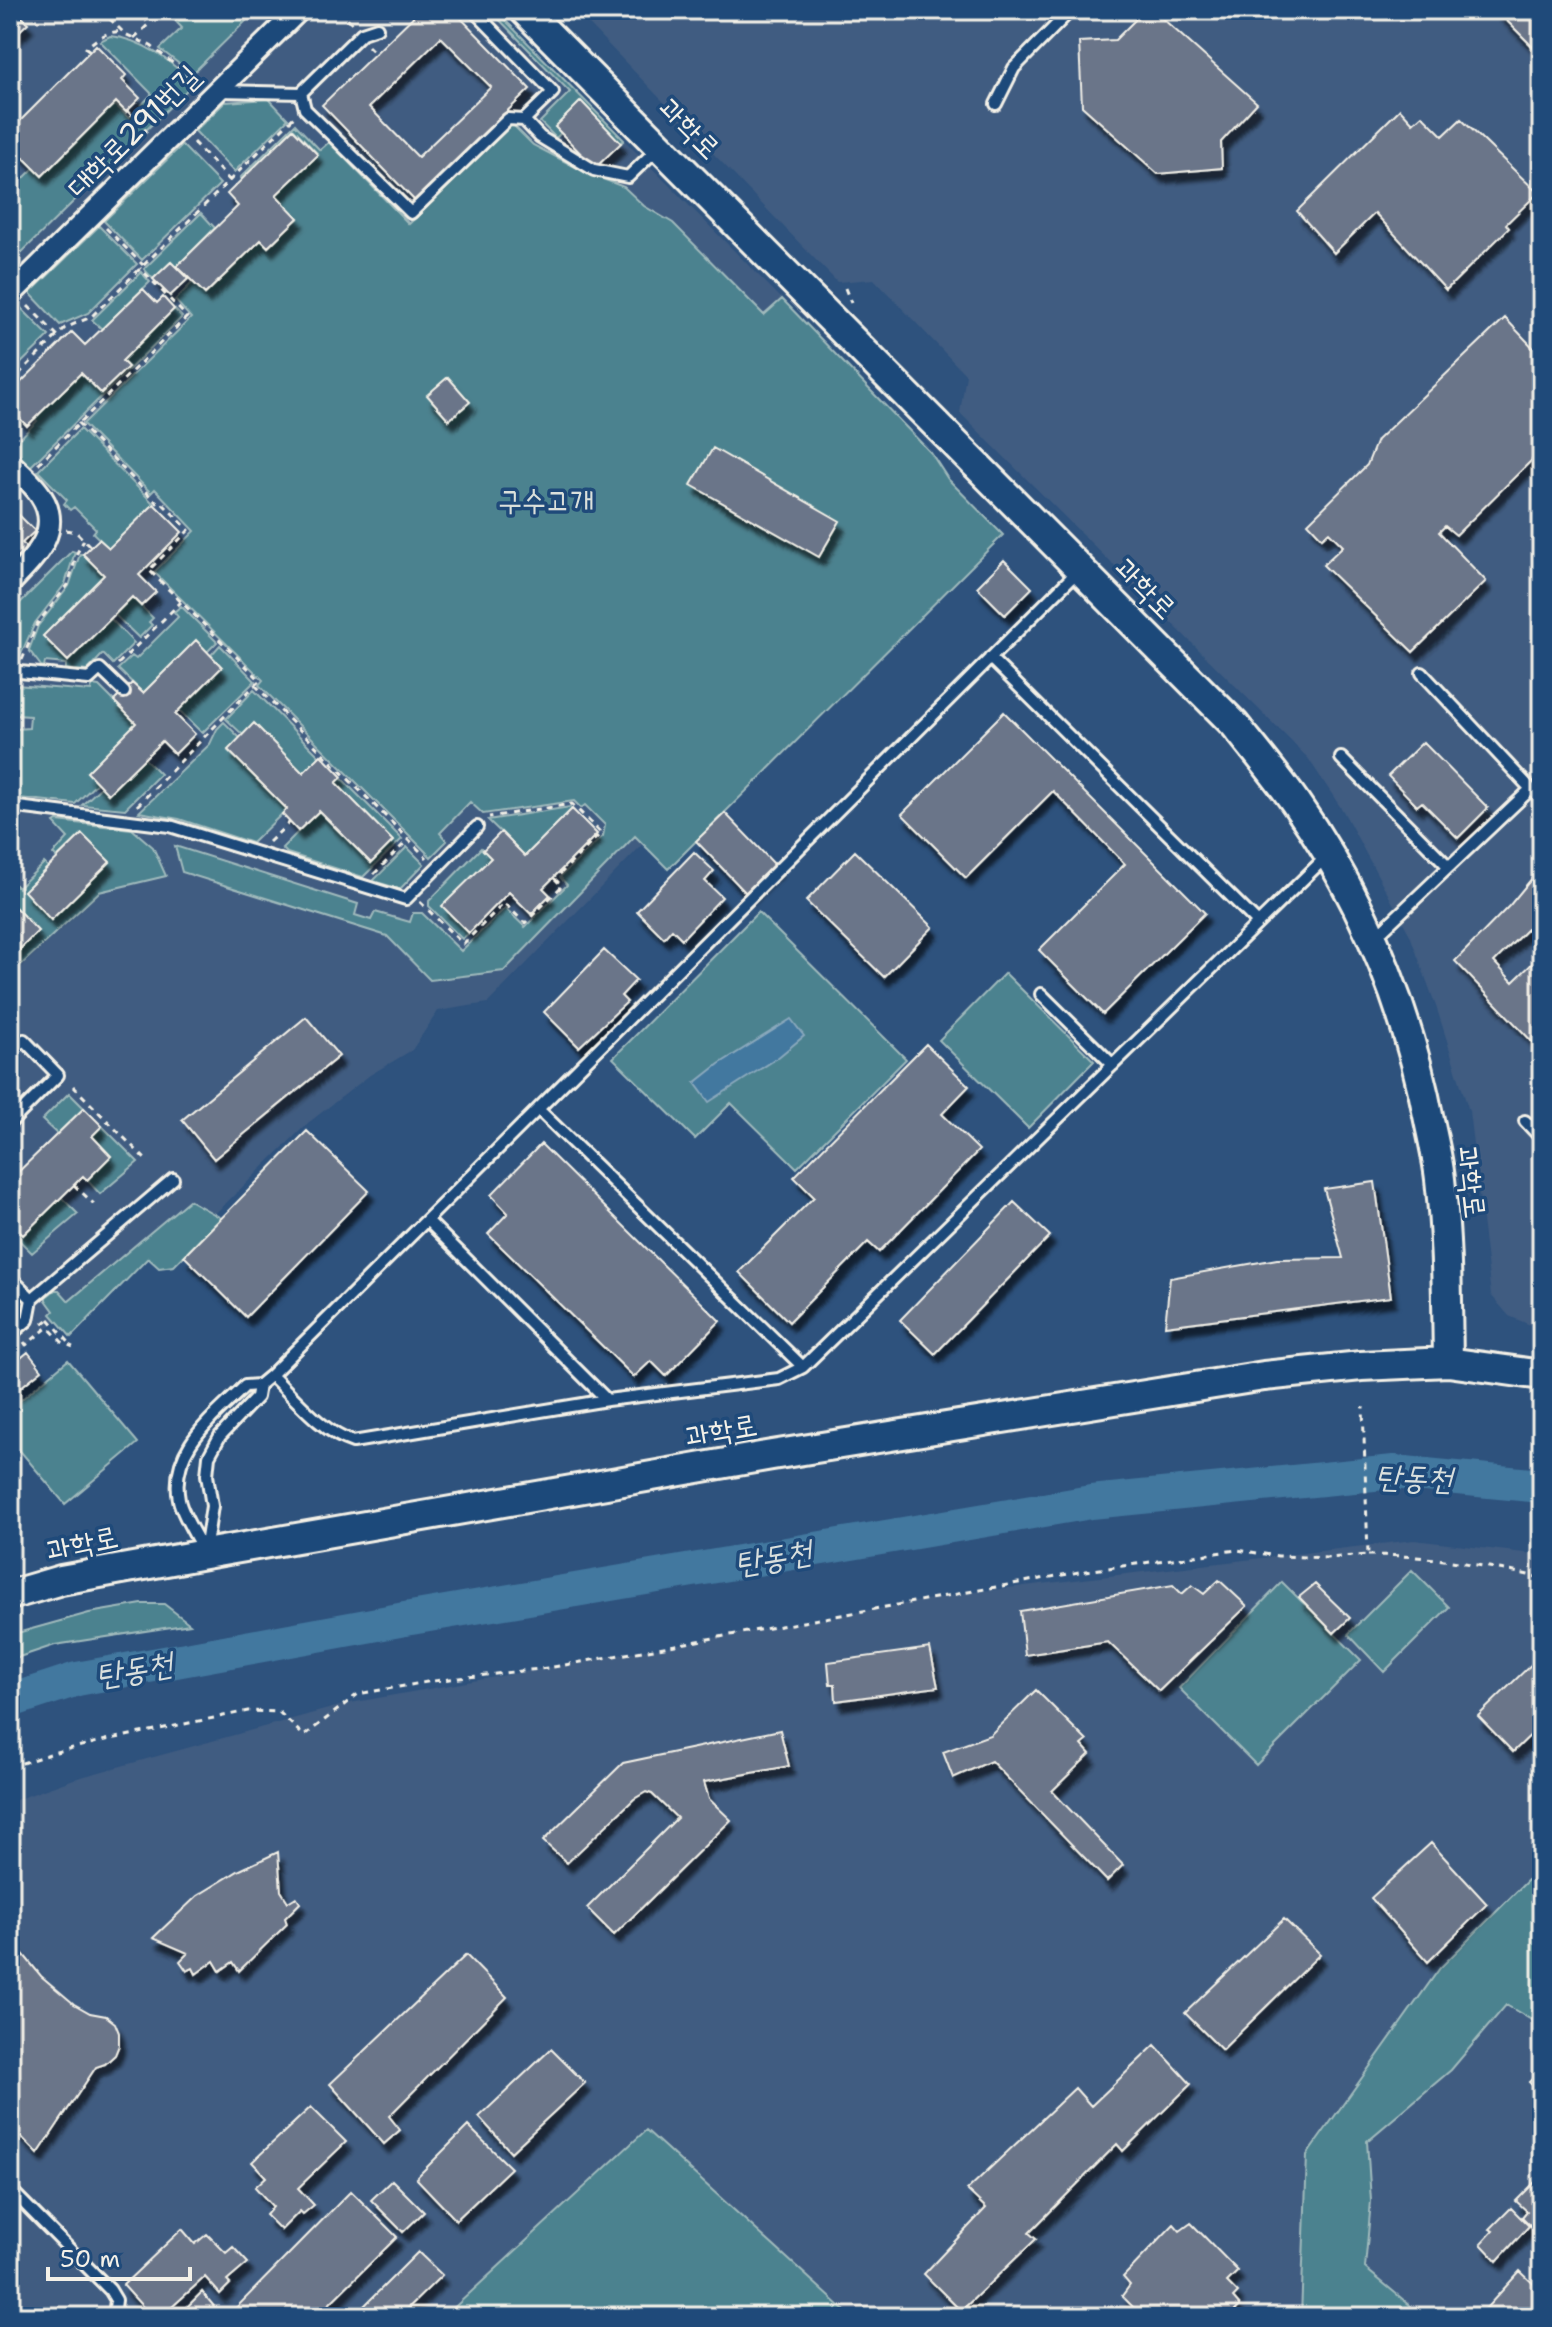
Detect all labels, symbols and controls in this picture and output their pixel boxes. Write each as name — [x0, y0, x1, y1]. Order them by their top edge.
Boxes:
street label: 대학로291번길 — [57, 55, 209, 207]
street label: 과학로 — [650, 88, 730, 168]
park label: 구수고개 — [498, 480, 594, 521]
street label: 과학로 — [1106, 548, 1186, 628]
street label: 과학로 — [1447, 1144, 1497, 1220]
street label: 과학로 — [682, 1404, 760, 1456]
water label: 탄동천 — [1375, 1454, 1457, 1500]
street label: 과학로 — [42, 1515, 122, 1571]
water label: 탄동천 — [731, 1529, 818, 1585]
water label: 탄동천 — [92, 1641, 179, 1697]
scale bar — [48, 2231, 190, 2281]
text: 50 m — [60, 2243, 120, 2275]

